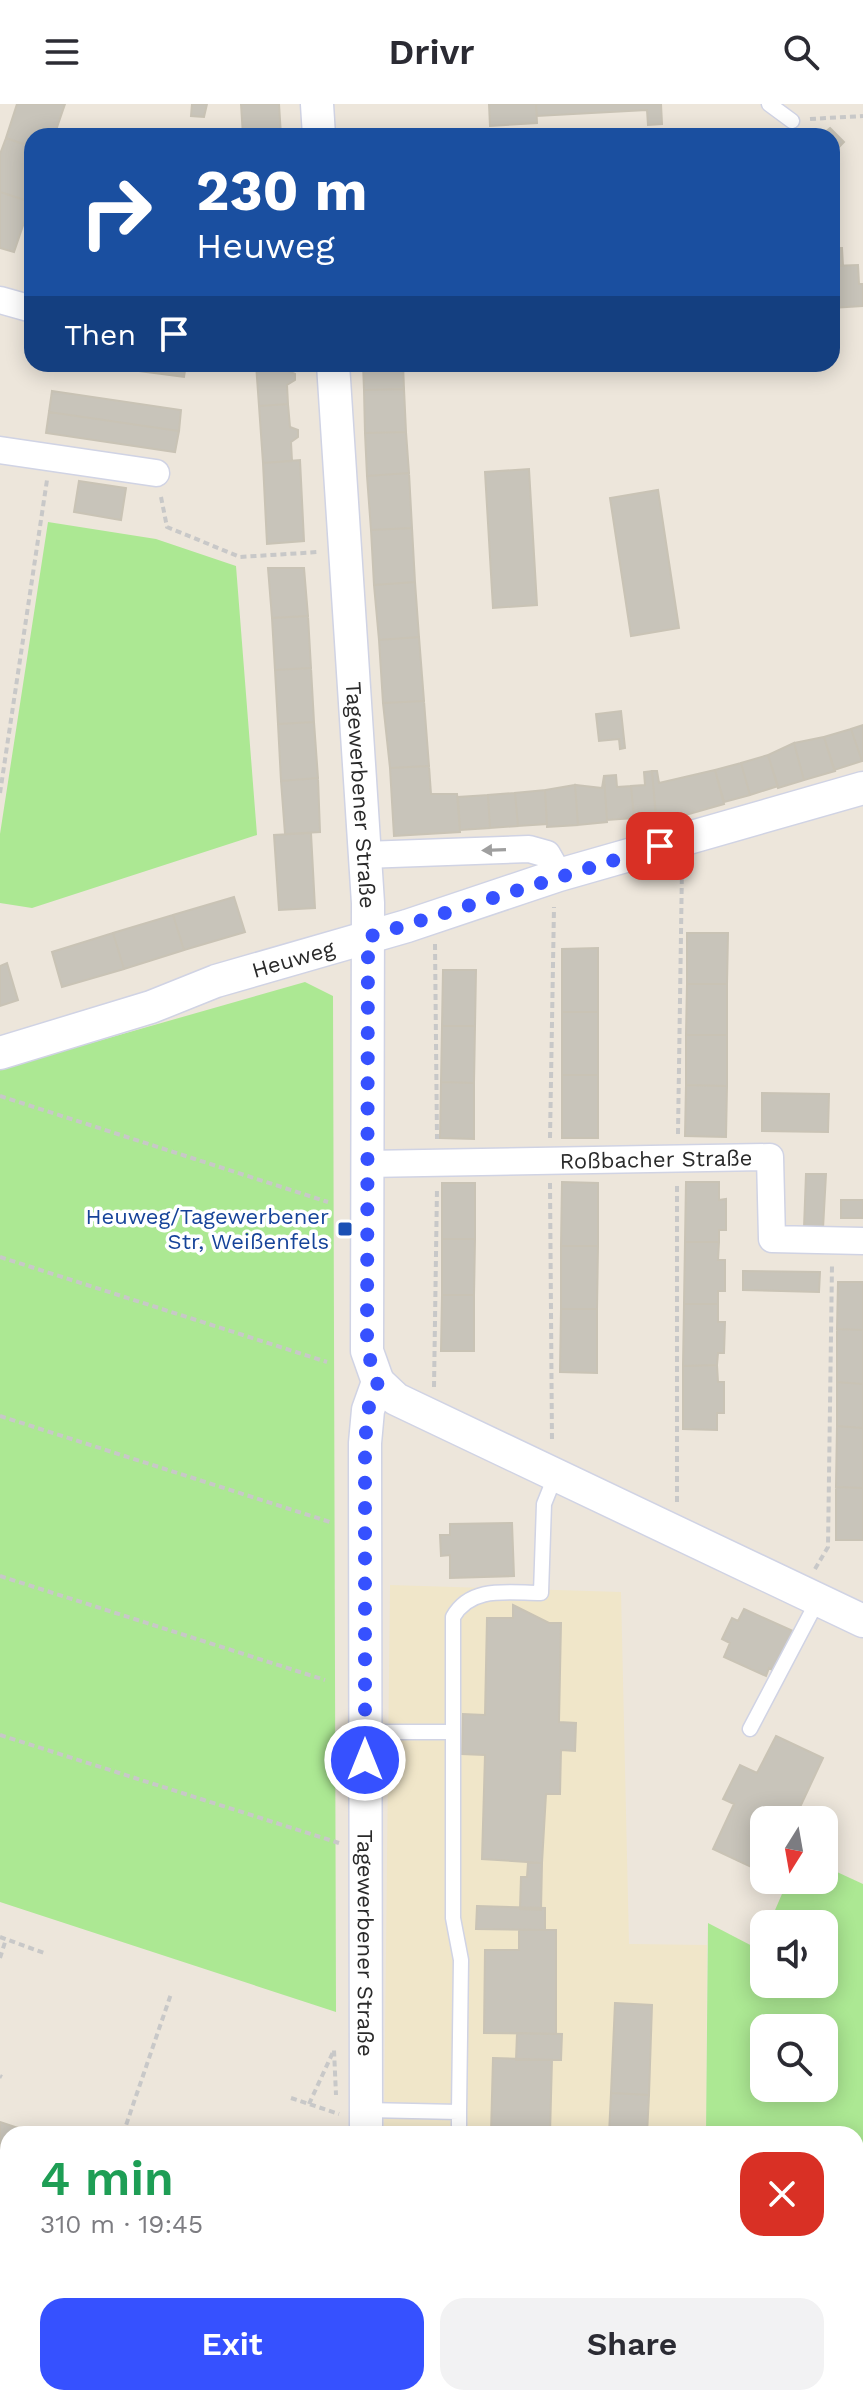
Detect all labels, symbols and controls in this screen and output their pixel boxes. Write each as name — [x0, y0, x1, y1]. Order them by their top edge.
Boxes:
icon: menu — [40, 30, 84, 74]
icon: search — [779, 30, 823, 74]
text: Drivr — [389, 31, 474, 73]
text: 230 m — [196, 158, 367, 224]
icon: right — [64, 160, 168, 264]
text: Heuweg — [196, 225, 335, 267]
icon: arrive — [152, 312, 196, 356]
text: Then — [64, 317, 136, 352]
street label: Tagewerbener Straße — [341, 681, 381, 909]
pin — [626, 812, 694, 880]
icon: arrive — [638, 824, 682, 868]
one-way arrow — [481, 844, 506, 857]
street label: Heuweg — [249, 935, 337, 983]
street label: Roßbacher Straße — [559, 1145, 753, 1173]
place label: Heuweg/Tagewerbener Str, Weißenfels — [86, 1204, 329, 1254]
marker: Heuweg/Tagewerbener Str, Weißenfels — [336, 1220, 354, 1238]
position arrow — [323, 1718, 407, 1802]
north arrow — [750, 1806, 838, 1894]
map controls — [750, 1806, 838, 2102]
street label: Tagewerbener Straße — [353, 1830, 378, 2057]
button: sound — [750, 1910, 838, 1998]
button: search — [750, 2014, 838, 2102]
text: 4 min — [40, 2150, 174, 2207]
button: close — [740, 2152, 824, 2236]
text: 310 m · 19:45 — [40, 2209, 203, 2239]
button: Exit — [40, 2298, 424, 2390]
button: Share — [440, 2298, 824, 2390]

